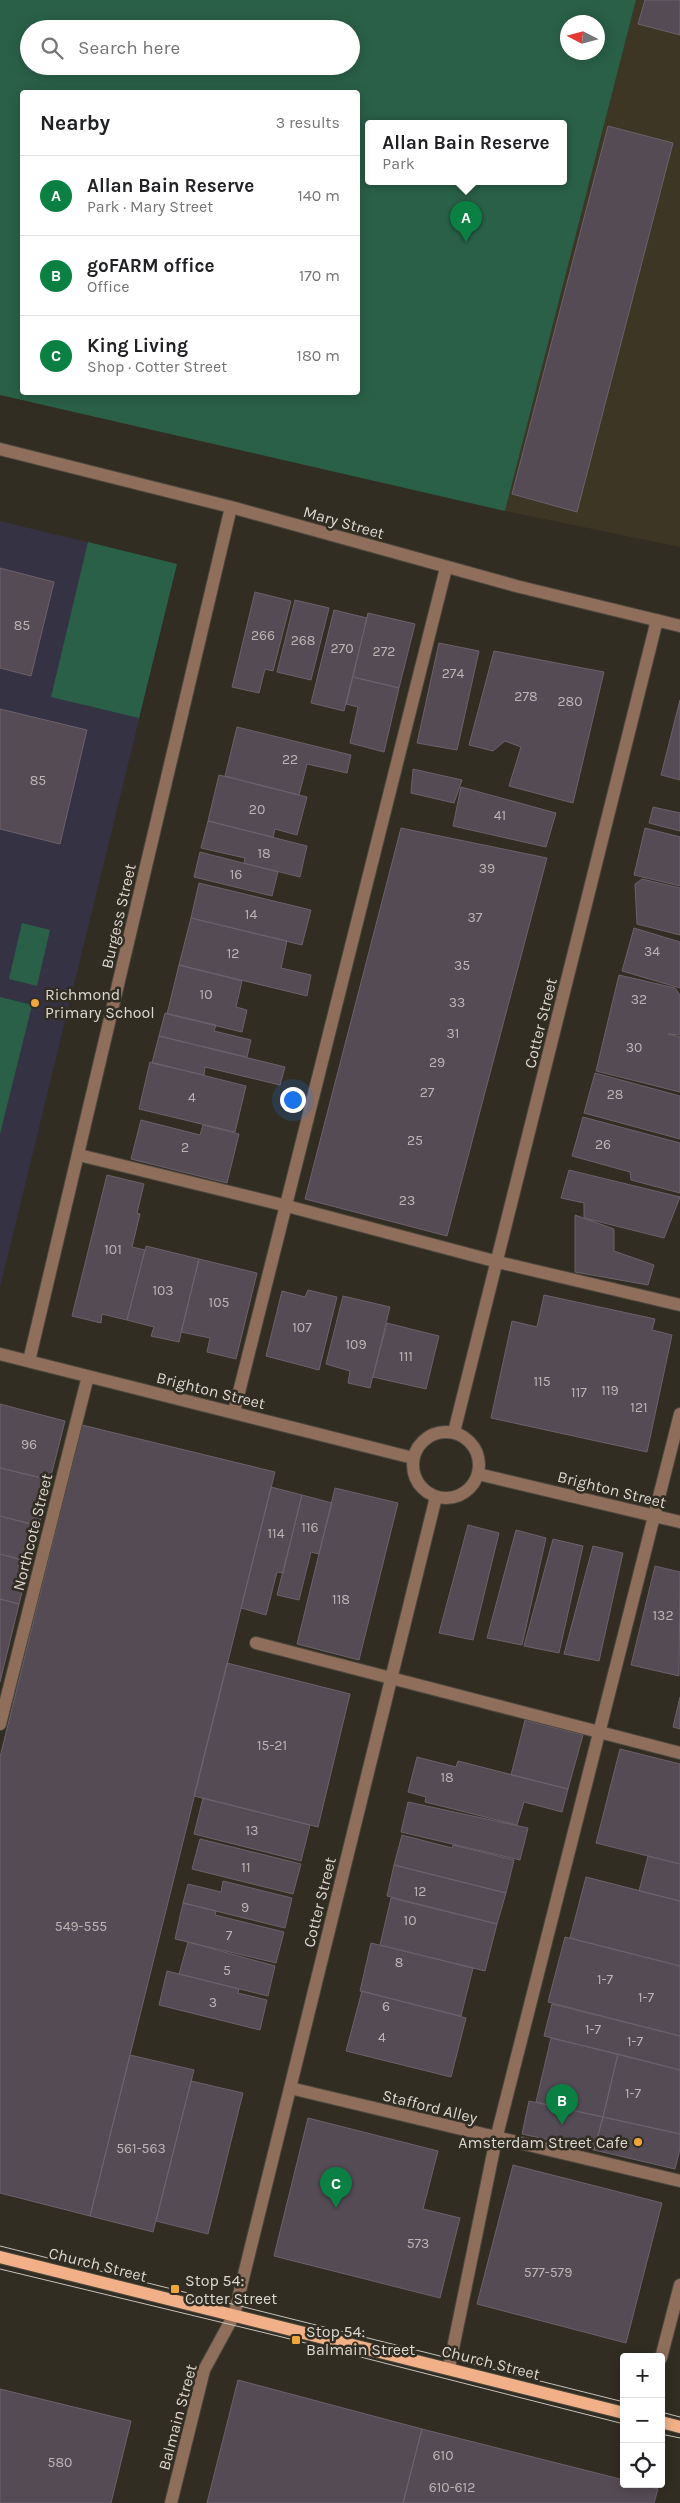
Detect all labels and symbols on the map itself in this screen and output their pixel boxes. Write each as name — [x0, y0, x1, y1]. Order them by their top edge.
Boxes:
north arrow — [560, 15, 605, 60]
pin: A — [450, 201, 482, 242]
street label: Mary Street — [301, 502, 387, 543]
house number: 85 — [14, 617, 30, 634]
house number: 266 — [251, 627, 275, 644]
house number: 268 — [291, 632, 315, 649]
house number: 270 — [331, 640, 354, 657]
house number: 272 — [373, 643, 395, 660]
house number: 274 — [442, 665, 464, 682]
house number: 278 — [514, 688, 538, 705]
house number: 280 — [557, 693, 583, 710]
house number: 22 — [282, 751, 298, 768]
house number: 85 — [30, 772, 46, 789]
house number: 20 — [249, 801, 265, 818]
house number: 41 — [494, 807, 506, 824]
house number: 18 — [257, 845, 271, 862]
house number: 39 — [479, 860, 495, 877]
street label: Burgess Street — [97, 862, 140, 970]
house number: 16 — [230, 866, 242, 883]
house number: 14 — [245, 906, 257, 923]
house number: 37 — [468, 909, 483, 926]
house number: 34 — [644, 943, 660, 960]
house number: 12 — [227, 945, 239, 962]
house number: 35 — [454, 957, 470, 974]
street label: Cotter Street — [520, 976, 561, 1070]
place label: Richmond Primary School — [45, 985, 155, 1022]
house number: 10 — [200, 986, 212, 1003]
house number: 32 — [631, 991, 647, 1008]
house number: 33 — [449, 994, 465, 1011]
marker: Richmond Primary School — [29, 997, 41, 1009]
house number: 31 — [447, 1025, 459, 1042]
house number: 30 — [626, 1039, 642, 1056]
house number: 29 — [429, 1054, 445, 1071]
house number: 27 — [420, 1084, 435, 1101]
house number: 28 — [607, 1086, 623, 1103]
your location — [280, 1087, 306, 1113]
house number: 4 — [188, 1089, 196, 1106]
house number: 25 — [407, 1132, 423, 1149]
house number: 26 — [595, 1136, 611, 1153]
house number: 2 — [181, 1139, 189, 1156]
house number: 23 — [399, 1192, 415, 1209]
house number: 101 — [104, 1241, 122, 1258]
house number: 103 — [152, 1282, 174, 1299]
house number: 105 — [209, 1294, 230, 1311]
house number: 107 — [292, 1319, 312, 1336]
house number: 109 — [345, 1336, 367, 1353]
house number: 111 — [399, 1348, 413, 1365]
street label: Brighton Street — [155, 1368, 267, 1413]
house number: 115 — [533, 1373, 551, 1390]
house number: 119 — [601, 1382, 619, 1399]
house number: 117 — [571, 1384, 587, 1401]
house number: 121 — [630, 1399, 648, 1416]
house number: 96 — [21, 1436, 37, 1453]
street label: Brighton Street — [556, 1467, 668, 1512]
street label: Northcote Street — [9, 1472, 56, 1593]
house number: 116 — [301, 1519, 319, 1536]
house number: 114 — [267, 1525, 285, 1542]
house number: 118 — [332, 1591, 350, 1608]
house number: 132 — [652, 1607, 674, 1624]
house number: 15-21 — [257, 1737, 287, 1754]
house number: 18 — [440, 1769, 454, 1786]
house number: 13 — [246, 1822, 258, 1839]
street label: Cotter Street — [299, 1855, 340, 1949]
house number: 11 — [241, 1859, 251, 1876]
house number: 12 — [414, 1883, 426, 1900]
house number: 9 — [241, 1899, 249, 1916]
house number: 10 — [404, 1912, 416, 1929]
house number: 549-555 — [55, 1918, 107, 1935]
house number: 7 — [226, 1927, 233, 1944]
house number: 8 — [395, 1954, 403, 1971]
house number: 5 — [223, 1962, 231, 1979]
house number: 1-7 — [597, 1971, 613, 1988]
house number: 1-7 — [638, 1989, 654, 2006]
house number: 3 — [209, 1994, 217, 2011]
house number: 6 — [382, 1998, 390, 2015]
house number: 1-7 — [585, 2021, 601, 2038]
house number: 4 — [378, 2029, 386, 2046]
house number: 1-7 — [627, 2033, 643, 2050]
pin: B — [546, 2084, 578, 2125]
house number: 1-7 — [625, 2085, 641, 2102]
street label: Stafford Alley — [380, 2086, 480, 2128]
place label: Amsterdam Street Cafe — [458, 2133, 628, 2152]
marker: Amsterdam Street Cafe — [632, 2136, 644, 2148]
house number: 561-563 — [116, 2140, 166, 2157]
pin: C — [320, 2167, 352, 2208]
house number: 573 — [407, 2235, 429, 2252]
street label: Church Street — [47, 2243, 149, 2286]
house number: 577-579 — [524, 2264, 572, 2281]
place label: Stop 54: Cotter Street — [185, 2271, 277, 2308]
marker: Stop 54: Cotter Street — [169, 2283, 181, 2295]
place label: Stop 54: Balmain Street — [306, 2322, 415, 2359]
marker: Stop 54: Balmain Street — [290, 2334, 302, 2346]
street label: Church Street — [440, 2341, 542, 2384]
street label: Balmain Street — [154, 2362, 201, 2472]
house number: 610 — [433, 2447, 453, 2464]
house number: 580 — [48, 2454, 72, 2471]
house number: 610-612 — [429, 2479, 475, 2496]

